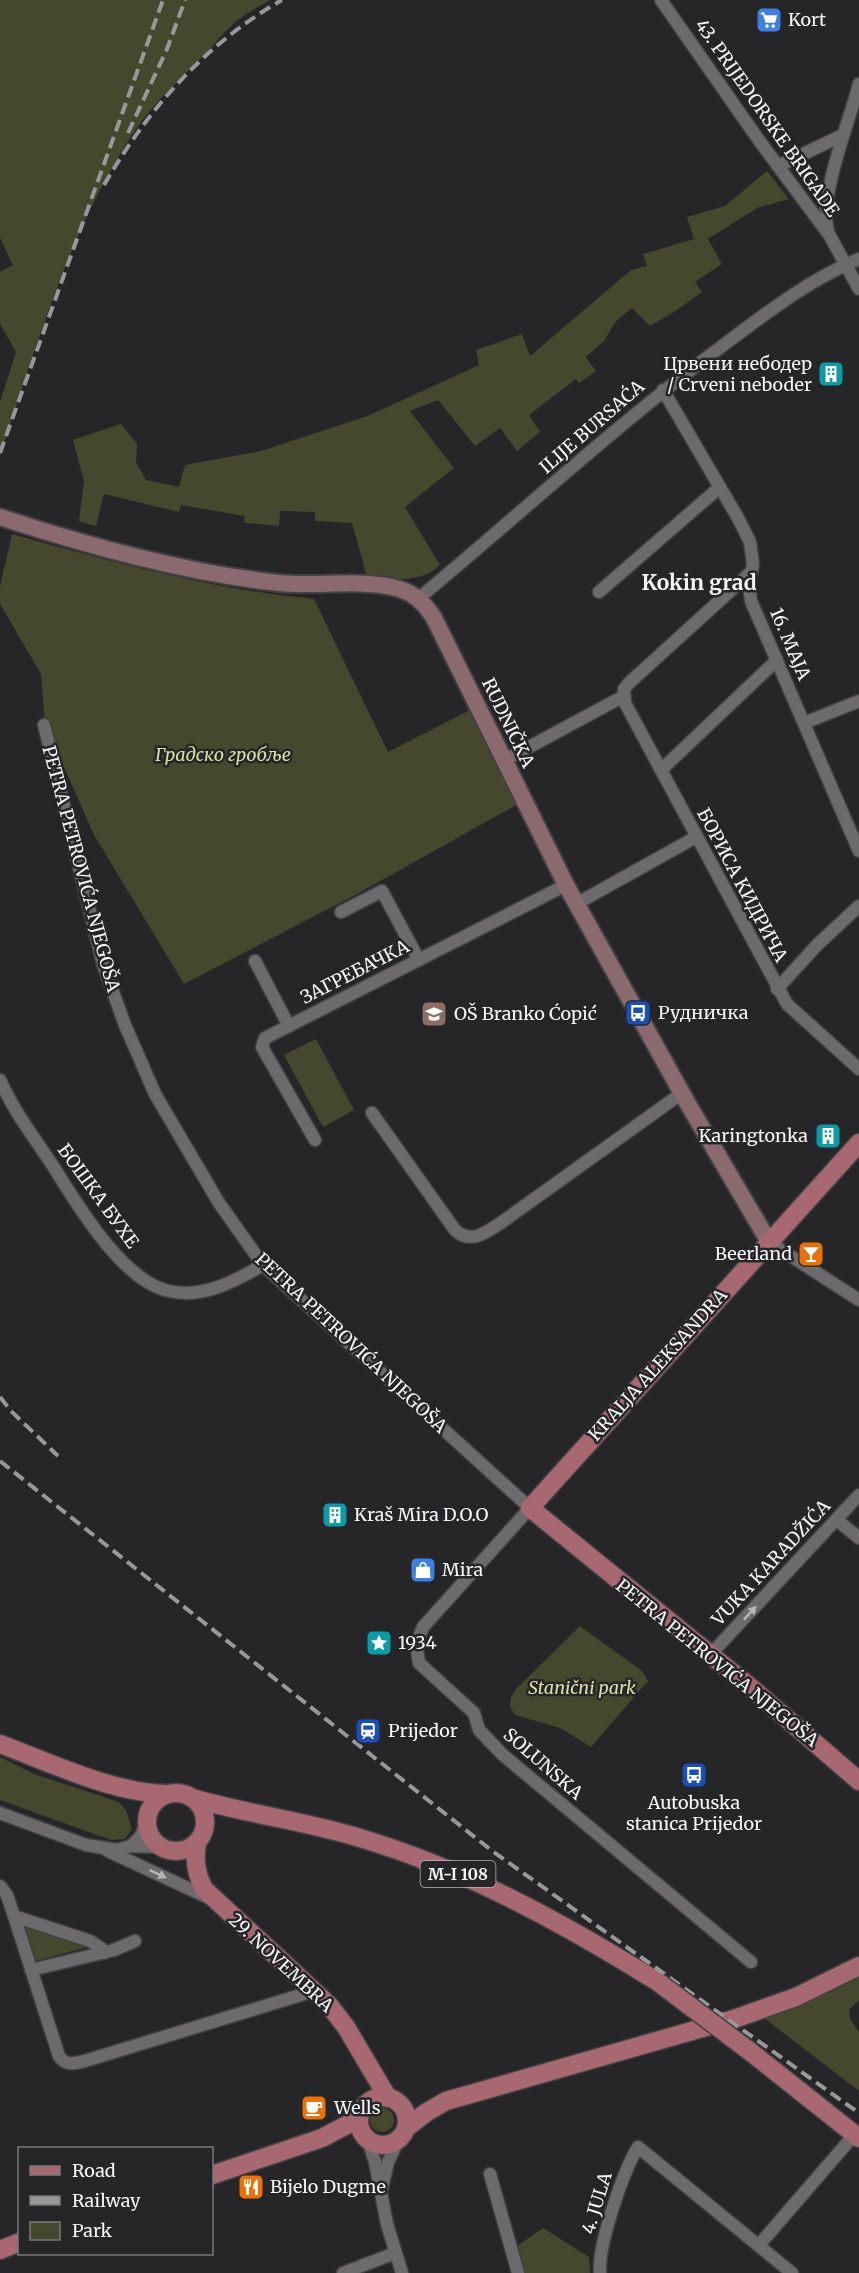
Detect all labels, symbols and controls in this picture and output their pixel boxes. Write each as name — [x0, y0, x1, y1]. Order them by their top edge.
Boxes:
supermarket icon: Kort — [754, 5, 784, 35]
place label: Kort — [788, 8, 826, 31]
street label: 43. PRIJEDORSKE BRIGADE — [690, 15, 845, 221]
place label: Црвени небодер / Crveni neboder — [663, 352, 812, 396]
building icon: Црвени небодер / Crveni neboder — [816, 359, 846, 389]
street label: ILIJE BURSAĆA — [534, 375, 649, 478]
district label: Kokin grad — [641, 569, 757, 596]
street label: 16. МАЈА — [765, 604, 816, 684]
street label: RUDNIČKA — [477, 674, 540, 772]
street label: PETRA PETROVIĆA NJEGOŠA — [37, 743, 126, 995]
park label: Градско гробље — [155, 743, 291, 766]
street label: БОРИСА KИДРИЧА — [692, 804, 793, 966]
street label: ЗАГРЕБАЧКА — [297, 934, 413, 1009]
bus stop icon: Рудничка — [623, 998, 653, 1028]
school or university icon: OŠ Branko Ćopić — [419, 999, 449, 1029]
place label: Рудничка — [658, 1001, 749, 1024]
place label: OŠ Branko Ćopić — [454, 1002, 597, 1025]
building icon: Karingtonka — [813, 1121, 843, 1151]
place label: Karingtonka — [699, 1124, 808, 1147]
street label: БОШКА БУХЕ — [53, 1139, 144, 1253]
bar icon: Beerland — [796, 1239, 826, 1269]
place label: Beerland — [715, 1242, 792, 1265]
street label: PETRA PETROVIĆA NJEGOŠA — [251, 1248, 452, 1438]
street label: KRALJA ALEKSANDRA — [583, 1284, 732, 1446]
street label: VUKA KARADŽIĆA — [706, 1495, 835, 1631]
building icon: Kraš Mira D.O.O — [320, 1500, 350, 1530]
place label: Kraš Mira D.O.O — [354, 1503, 489, 1526]
shop icon: Mira — [408, 1555, 438, 1585]
place label: Mira — [442, 1558, 484, 1581]
street label: PETRA PETROVIĆA NJEGOŠA — [611, 1574, 824, 1752]
one-way arrow — [743, 1605, 757, 1620]
place icon: 1934 — [364, 1628, 394, 1658]
place label: 1934 — [398, 1631, 437, 1654]
park label: Stanični park — [528, 1676, 636, 1699]
station icon: Prijedor — [353, 1716, 383, 1746]
place label: Prijedor — [388, 1719, 458, 1742]
street label: SOLUNSKA — [499, 1723, 588, 1805]
bus stop icon: Autobuska stanica Prijedor — [679, 1760, 709, 1790]
place label: Autobuska stanica Prijedor — [626, 1791, 762, 1835]
road number: M-I 108 — [420, 1861, 496, 1887]
one-way arrow — [149, 1869, 166, 1878]
street label: 29. NOVEMBRA — [224, 1908, 339, 2017]
cafe icon: Wells — [299, 2093, 329, 2123]
place label: Wells — [333, 2096, 381, 2119]
legend — [18, 2147, 213, 2255]
text: Road — [72, 2159, 116, 2182]
street label: 4. JULA — [576, 2169, 617, 2237]
restaurant icon: Bijelo Dugme — [236, 2172, 266, 2202]
place label: Bijelo Dugme — [270, 2175, 386, 2198]
text: Railway — [72, 2189, 141, 2212]
text: Park — [72, 2219, 113, 2242]

